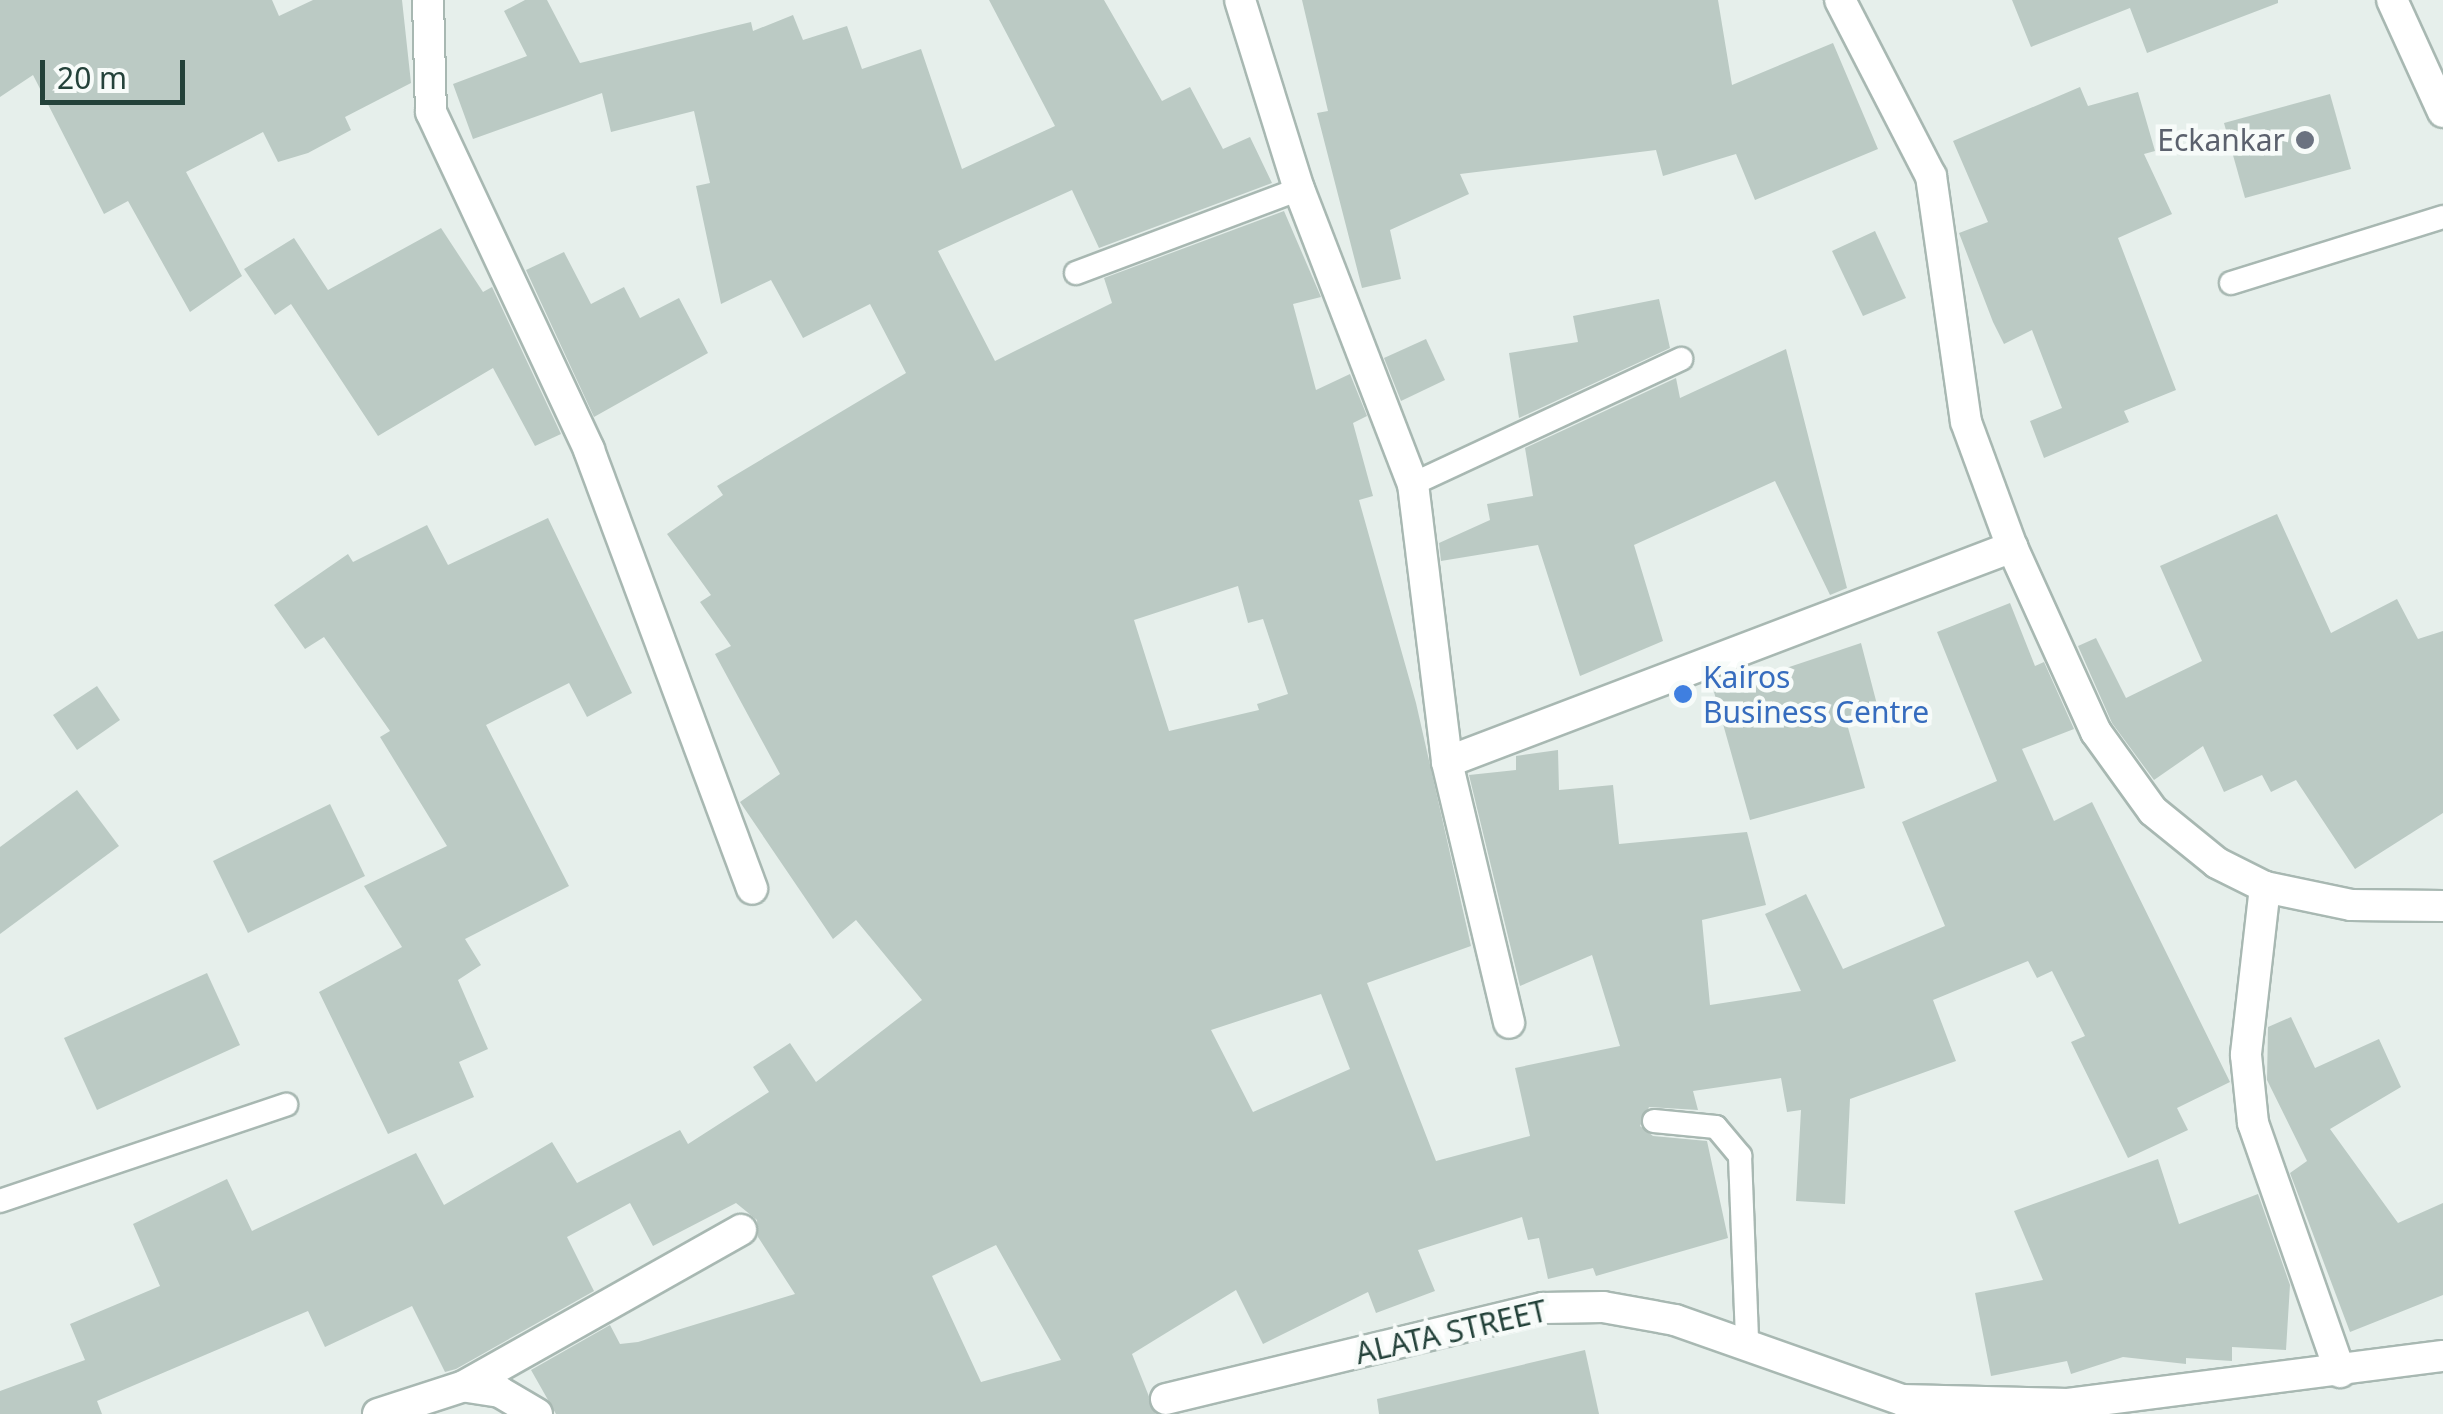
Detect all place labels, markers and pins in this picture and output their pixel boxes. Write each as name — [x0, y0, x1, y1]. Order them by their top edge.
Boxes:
place label: Eckankar — [2157, 122, 2285, 158]
marker: Eckankar — [2294, 129, 2316, 151]
place label: Kairos Business Centre — [1703, 659, 1929, 730]
marker: Kairos Business Centre — [1672, 683, 1694, 705]

